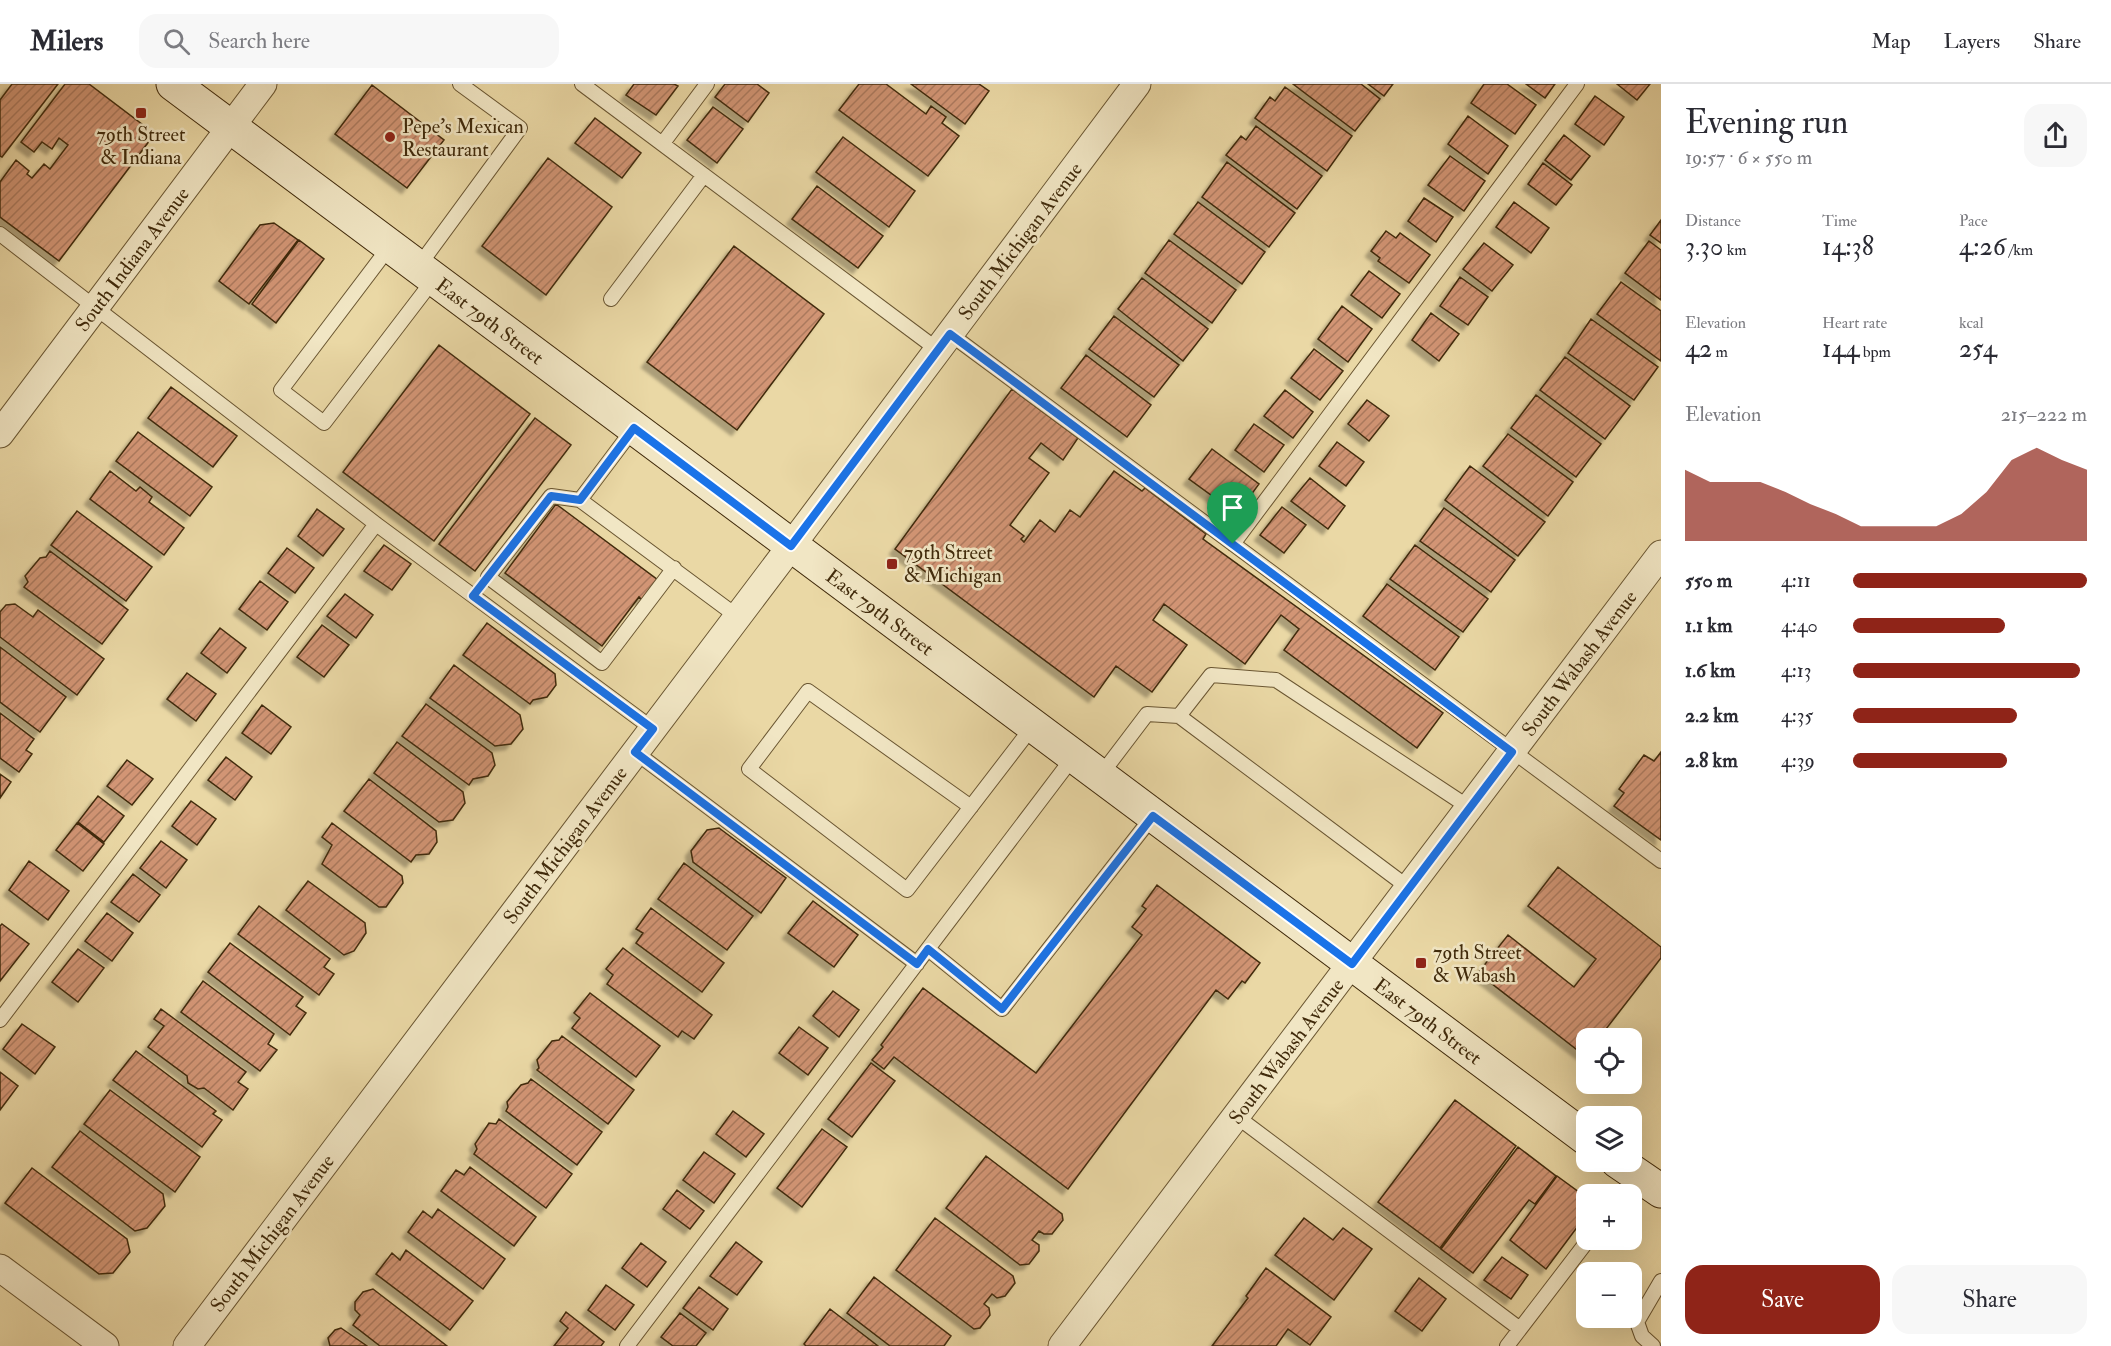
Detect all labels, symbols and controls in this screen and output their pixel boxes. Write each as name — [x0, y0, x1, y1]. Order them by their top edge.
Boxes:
search box — [139, 14, 559, 68]
text: Milers — [30, 24, 103, 59]
icon: search — [160, 25, 193, 58]
text: Search here — [208, 27, 310, 55]
text: Map — [1871, 28, 1911, 55]
text: Layers — [1944, 28, 2000, 55]
text: Share — [2033, 28, 2081, 55]
text: Evening run — [1685, 102, 1848, 143]
button: share — [2024, 104, 2087, 167]
marker: 79th Street & Indiana — [134, 106, 148, 120]
place label: Pepe's Mexican Restaurant — [402, 114, 524, 162]
place label: 79th Street & Indiana — [97, 122, 186, 170]
marker: Pepe's Mexican Restaurant — [383, 130, 397, 144]
text: 19:57 · 6 × 550 m — [1685, 145, 1812, 170]
street label: South Michigan Avenue — [953, 157, 1088, 325]
street label: South Indiana Avenue — [70, 182, 195, 337]
text: Distance — [1685, 211, 1741, 231]
text: Time — [1822, 211, 1857, 231]
text: Pace — [1959, 211, 1988, 231]
text: 3.30 — [1685, 231, 1723, 263]
text: 14:38 — [1822, 231, 1874, 263]
text: 4:26 — [1959, 231, 2006, 263]
text: km — [1723, 240, 1747, 260]
text: /km — [2006, 240, 2033, 260]
street label: East 79th Street — [431, 273, 549, 371]
text: Elevation — [1685, 313, 1746, 333]
text: Heart rate — [1822, 313, 1887, 333]
text: kcal — [1959, 313, 1984, 333]
text: 42 — [1685, 333, 1712, 365]
text: 144 — [1822, 333, 1859, 365]
text: 254 — [1959, 333, 1997, 365]
text: m — [1712, 342, 1728, 362]
text: bpm — [1859, 342, 1891, 362]
text: Elevation — [1685, 402, 1761, 427]
text: 215–222 m — [2001, 402, 2087, 427]
pin — [1207, 482, 1258, 544]
icon: arrive — [1216, 491, 1249, 524]
place label: 79th Street & Michigan — [904, 540, 1002, 588]
marker: 79th Street & Michigan — [885, 557, 899, 571]
street label: East 79th Street — [821, 564, 939, 662]
text: 550 m — [1685, 568, 1732, 593]
text: 4:11 — [1781, 568, 1811, 593]
street label: South Wabash Avenue — [1516, 585, 1642, 741]
text: 1.1 km — [1685, 613, 1732, 638]
text: 4:40 — [1781, 613, 1818, 638]
text: 1.6 km — [1685, 658, 1735, 683]
text: 4:13 — [1781, 658, 1812, 683]
text: 2.2 km — [1685, 703, 1738, 728]
text: 4:35 — [1781, 703, 1813, 728]
text: 2.8 km — [1685, 748, 1738, 773]
text: 4:39 — [1781, 748, 1815, 773]
street label: South Michigan Avenue — [498, 761, 633, 929]
place label: 79th Street & Wabash — [1433, 940, 1522, 988]
marker: 79th Street & Wabash — [1414, 956, 1428, 970]
street label: South Wabash Avenue — [1223, 973, 1349, 1129]
street label: East 79th Street — [1369, 973, 1487, 1071]
map controls — [1576, 1028, 1642, 1328]
button: locate — [1576, 1028, 1642, 1094]
button: layers — [1576, 1106, 1642, 1172]
street label: South Michigan Avenue — [205, 1149, 340, 1317]
button: + — [1576, 1184, 1642, 1250]
button: − — [1576, 1262, 1642, 1328]
button: Save — [1685, 1265, 1880, 1334]
button: Share — [1892, 1265, 2087, 1334]

